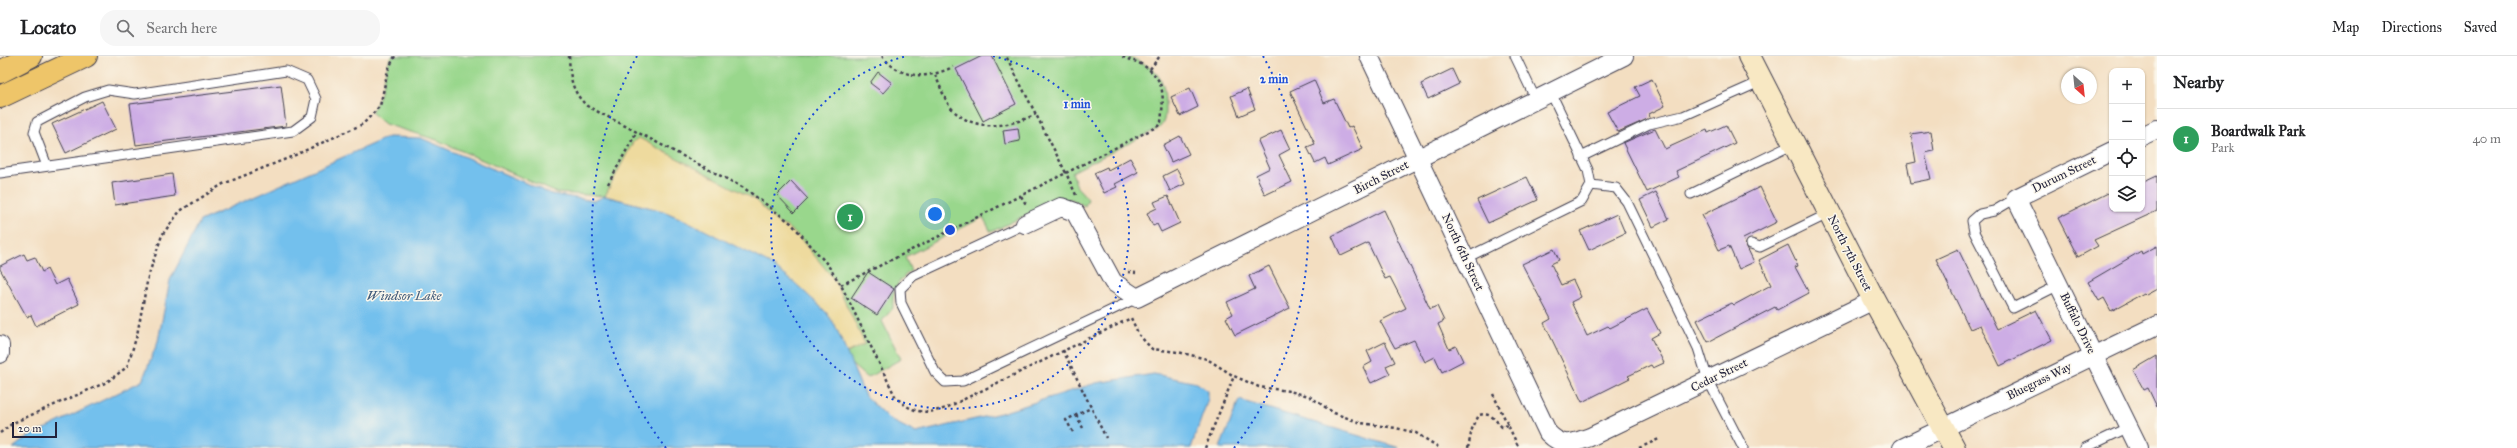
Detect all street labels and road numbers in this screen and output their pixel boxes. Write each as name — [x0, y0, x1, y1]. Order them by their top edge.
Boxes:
street label: Durum Street — [2030, 152, 2099, 195]
street label: Birch Street — [1351, 157, 1411, 197]
street label: North 6th Street — [1439, 211, 1487, 293]
street label: North 7th Street — [1825, 212, 1876, 294]
street label: Buffalo Drive — [2057, 290, 2099, 356]
street label: Cedar Street — [1688, 355, 1750, 395]
street label: Bluegrass Way — [2004, 359, 2074, 404]

